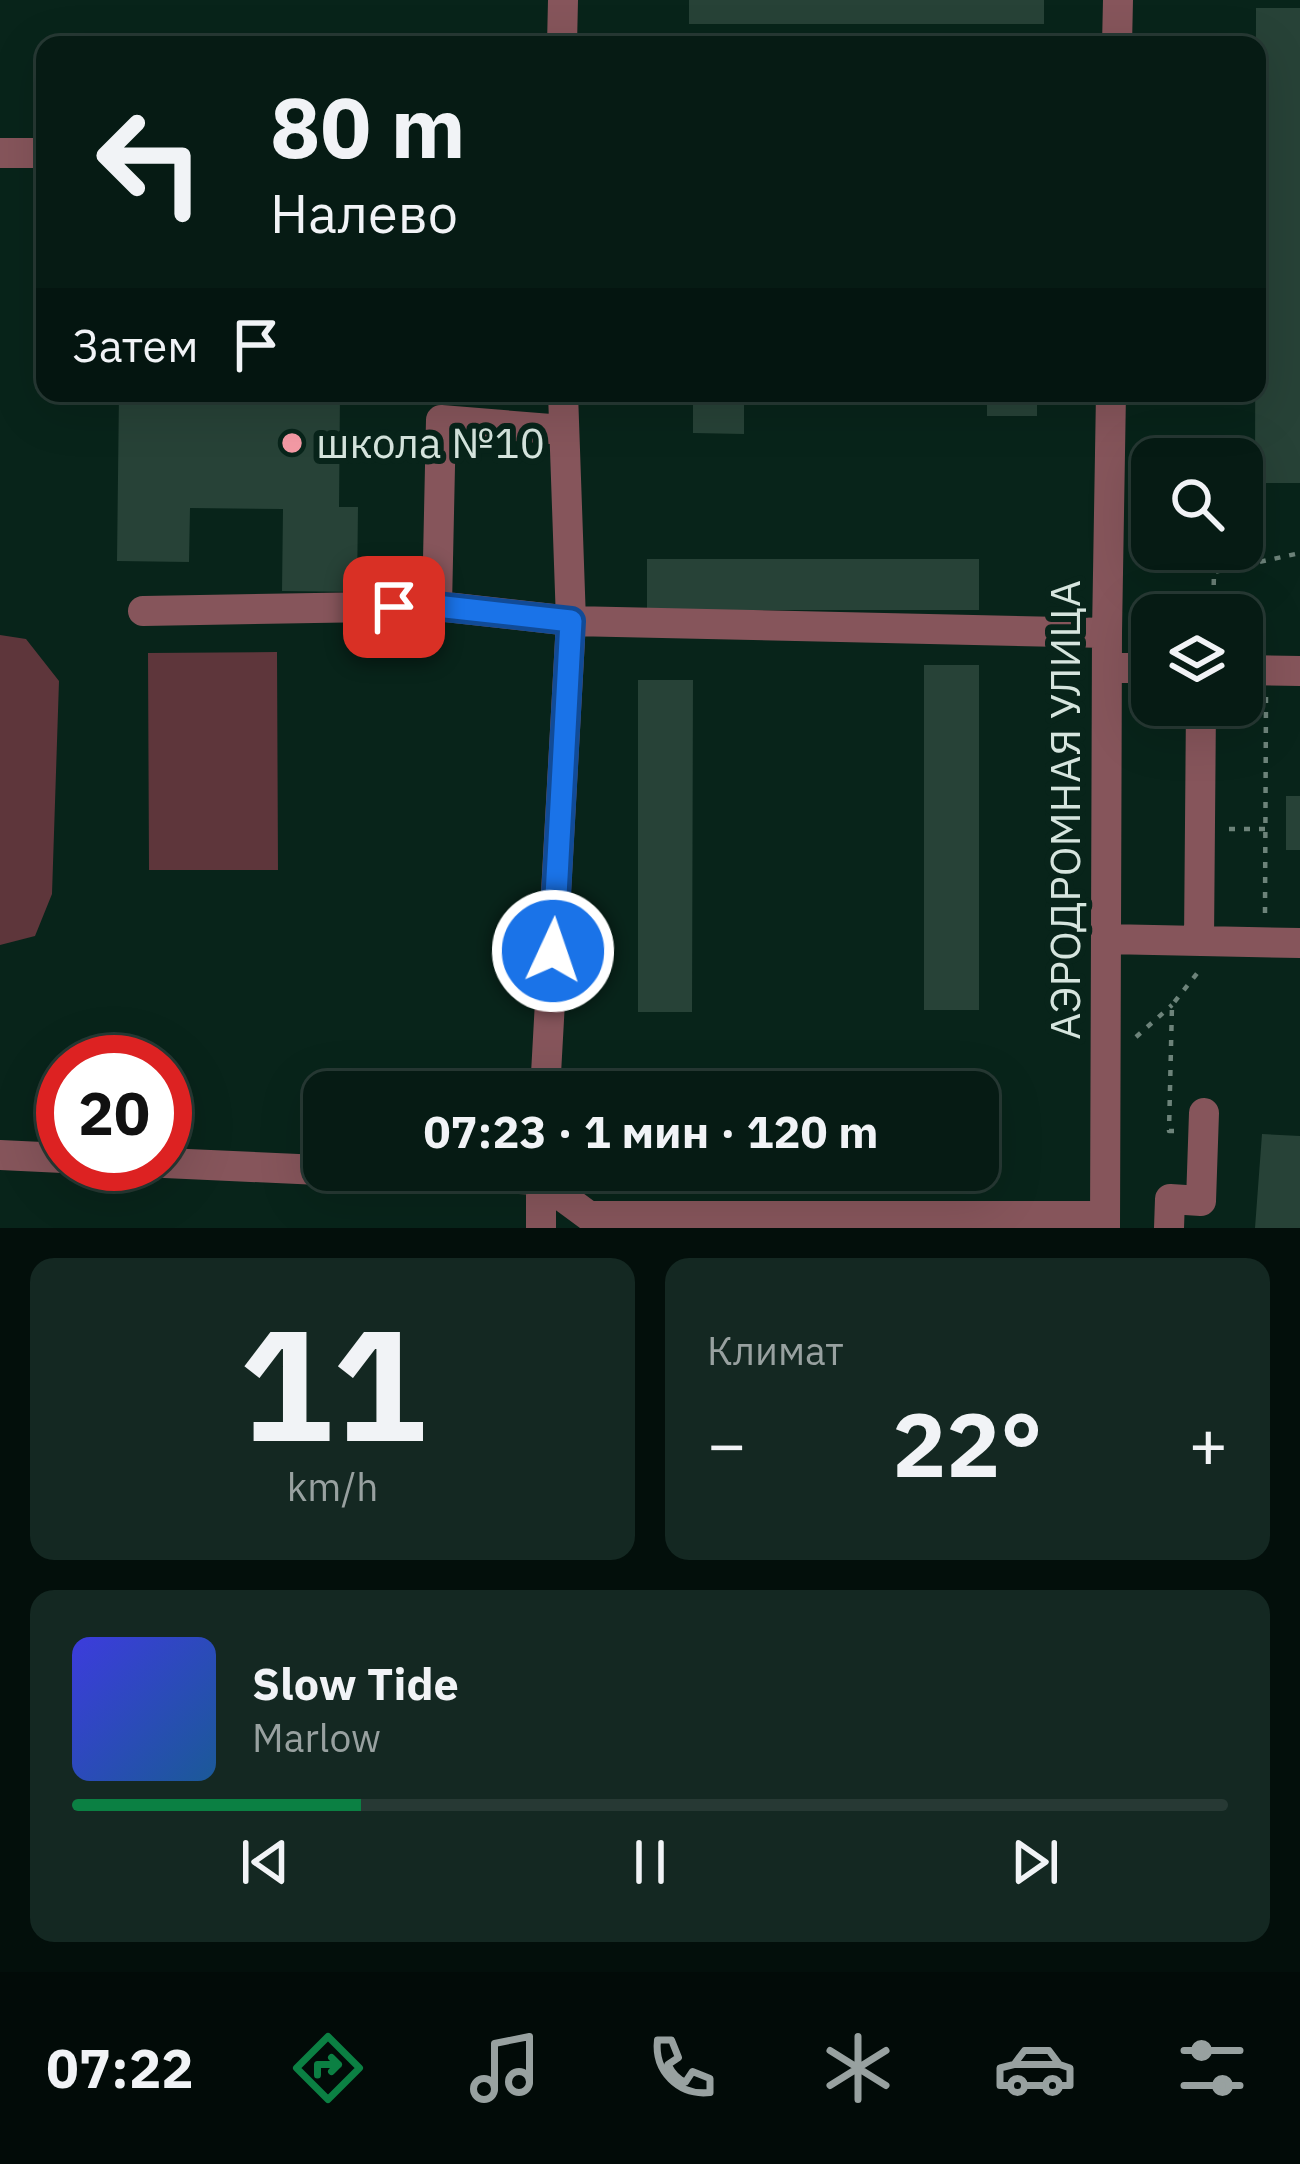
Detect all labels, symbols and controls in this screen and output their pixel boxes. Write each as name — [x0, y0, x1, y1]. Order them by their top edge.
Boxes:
text: 80 m — [270, 72, 466, 181]
icon: left — [72, 84, 228, 240]
text: Налево — [270, 178, 458, 248]
icon: arrive — [223, 312, 289, 378]
text: Затем — [72, 316, 199, 374]
place label: школа №10 — [316, 415, 545, 470]
marker: школа №10 — [279, 430, 305, 456]
map controls — [1131, 438, 1263, 726]
button: search — [1131, 438, 1263, 570]
pin — [343, 556, 445, 658]
icon: arrive — [361, 574, 427, 640]
street label: АЭРОДРОМНАЯ УЛИЦА — [1037, 580, 1092, 1040]
button: layers — [1131, 594, 1263, 726]
position arrow — [490, 888, 616, 1014]
speed limit sign: 20 — [36, 1035, 192, 1191]
text: 07:23 · 1 мин · 120 m — [424, 1102, 878, 1160]
text: 11 — [239, 1281, 426, 1484]
text: Климат — [707, 1325, 844, 1376]
text: 22° — [892, 1385, 1043, 1502]
text: − — [707, 1400, 747, 1486]
text: + — [1188, 1400, 1228, 1486]
text: km/h — [287, 1461, 378, 1512]
text: Slow Tide — [252, 1654, 459, 1712]
text: Marlow — [252, 1712, 381, 1763]
icon: previous — [232, 1829, 298, 1895]
icon: pause — [617, 1829, 683, 1895]
icon: next — [1002, 1829, 1068, 1895]
icon: directions — [286, 2026, 370, 2110]
icon: music — [463, 2026, 547, 2110]
icon: phone — [640, 2026, 724, 2110]
icon: climate — [816, 2026, 900, 2110]
icon: car — [993, 2026, 1077, 2110]
icon: filters — [1170, 2026, 1254, 2110]
text: 07:22 — [46, 2033, 194, 2103]

